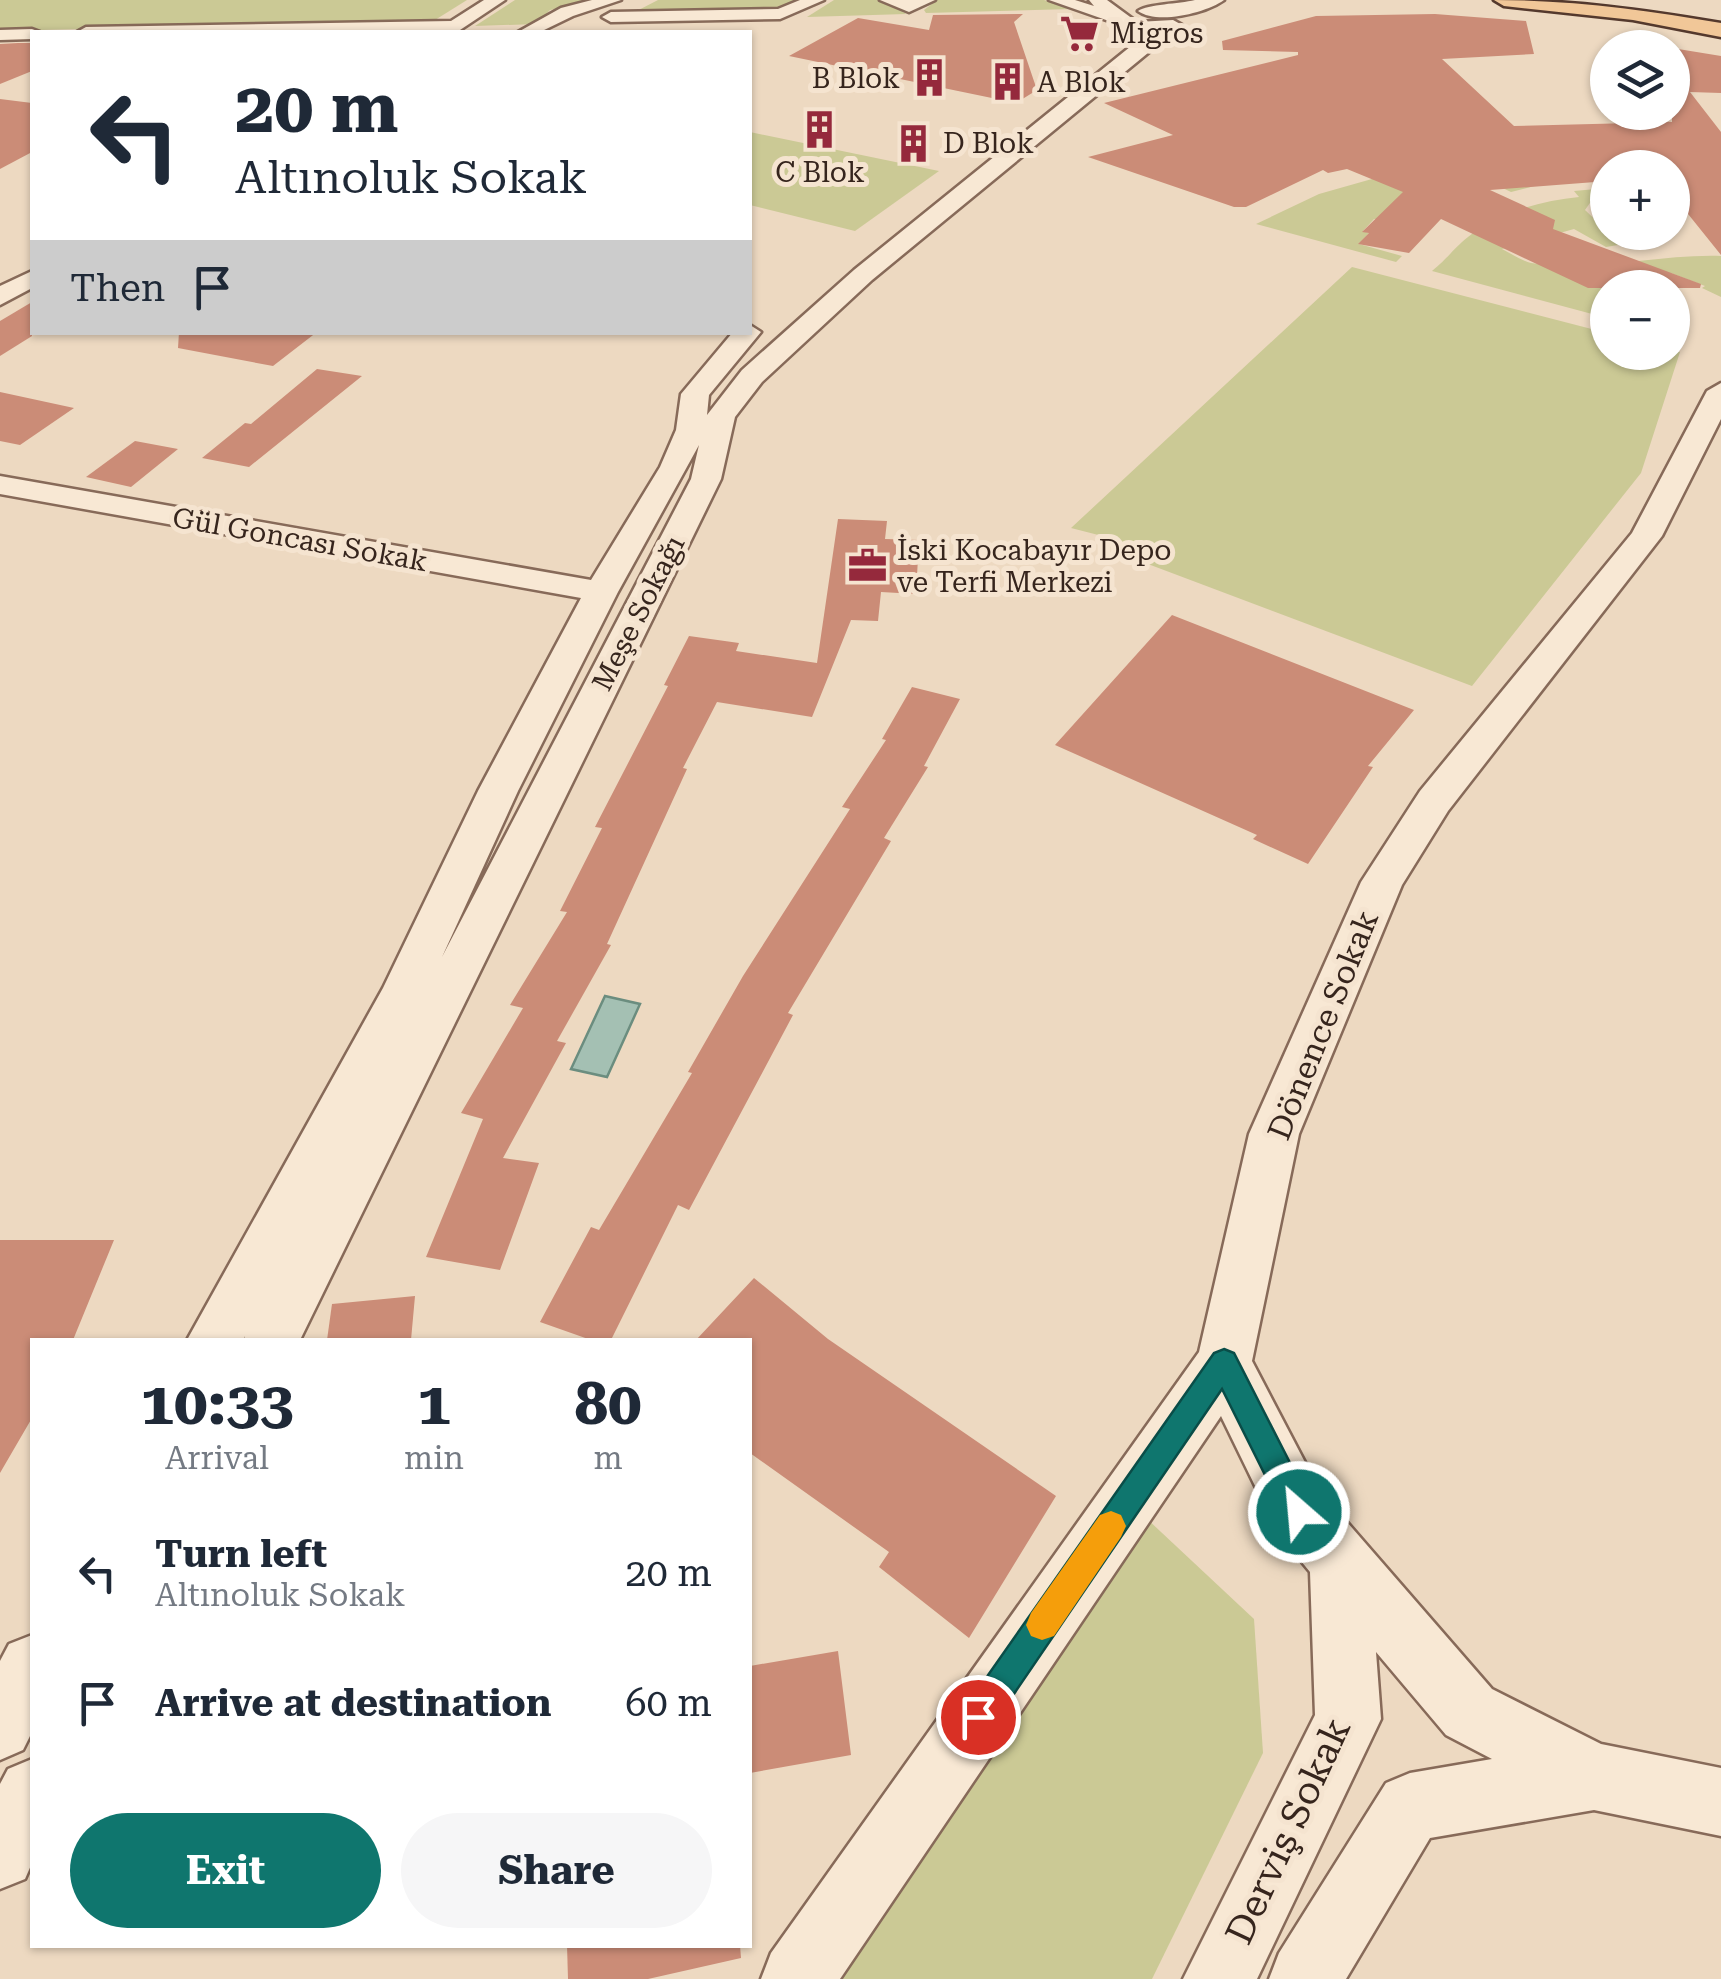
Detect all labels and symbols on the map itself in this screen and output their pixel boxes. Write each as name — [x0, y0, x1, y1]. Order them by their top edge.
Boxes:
supermarket icon: Migros — [1059, 12, 1101, 54]
place label: Migros — [1110, 17, 1203, 50]
building icon: B Blok — [909, 57, 951, 99]
building icon: A Blok — [986, 61, 1028, 103]
place label: B Blok — [812, 62, 900, 95]
place label: A Blok — [1037, 66, 1126, 99]
building icon: C Blok — [799, 108, 841, 150]
building icon: D Blok — [892, 122, 934, 164]
place label: D Blok — [943, 127, 1034, 160]
place label: C Blok — [775, 156, 865, 189]
street label: Gül Goncası Sokak — [170, 501, 430, 578]
street label: Meşe Sokağı — [585, 530, 692, 696]
place label: İski Kocabayır Depo ve Terfi Merkezi — [897, 534, 1171, 599]
office icon: İski Kocabayır Depo ve Terfi Merkezi — [846, 545, 888, 587]
street label: Dönence Sokak — [1260, 905, 1386, 1145]
position arrow — [1247, 1460, 1351, 1564]
pin — [936, 1675, 1021, 1760]
street label: Derviş Sokak — [1217, 1711, 1360, 1951]

